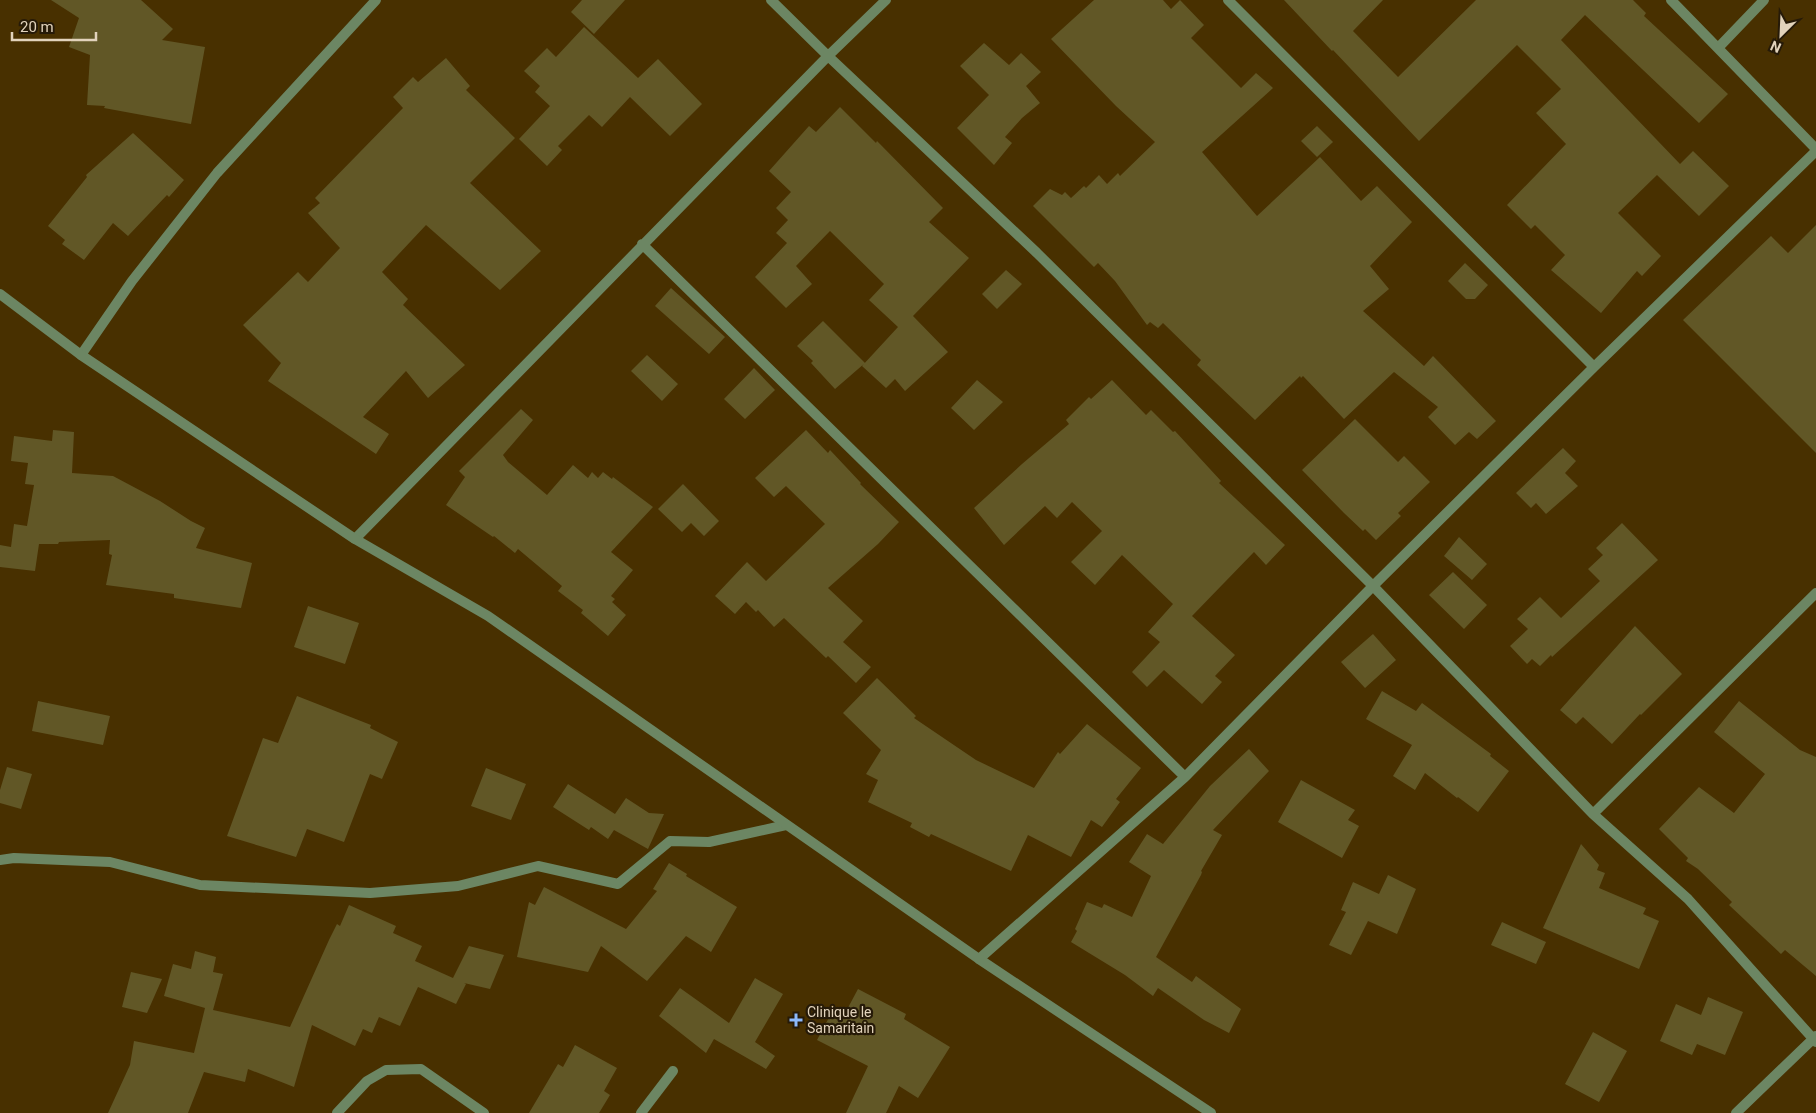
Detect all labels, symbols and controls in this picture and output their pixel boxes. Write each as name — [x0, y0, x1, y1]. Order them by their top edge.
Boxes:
scale bar — [12, 10, 96, 42]
north arrow — [1756, 10, 1806, 60]
text: 20 m — [20, 18, 54, 36]
text: N — [1768, 38, 1783, 56]
place label: Clinique le Samaritain — [807, 1004, 874, 1036]
marker: Clinique le Samaritain — [789, 1013, 803, 1027]

